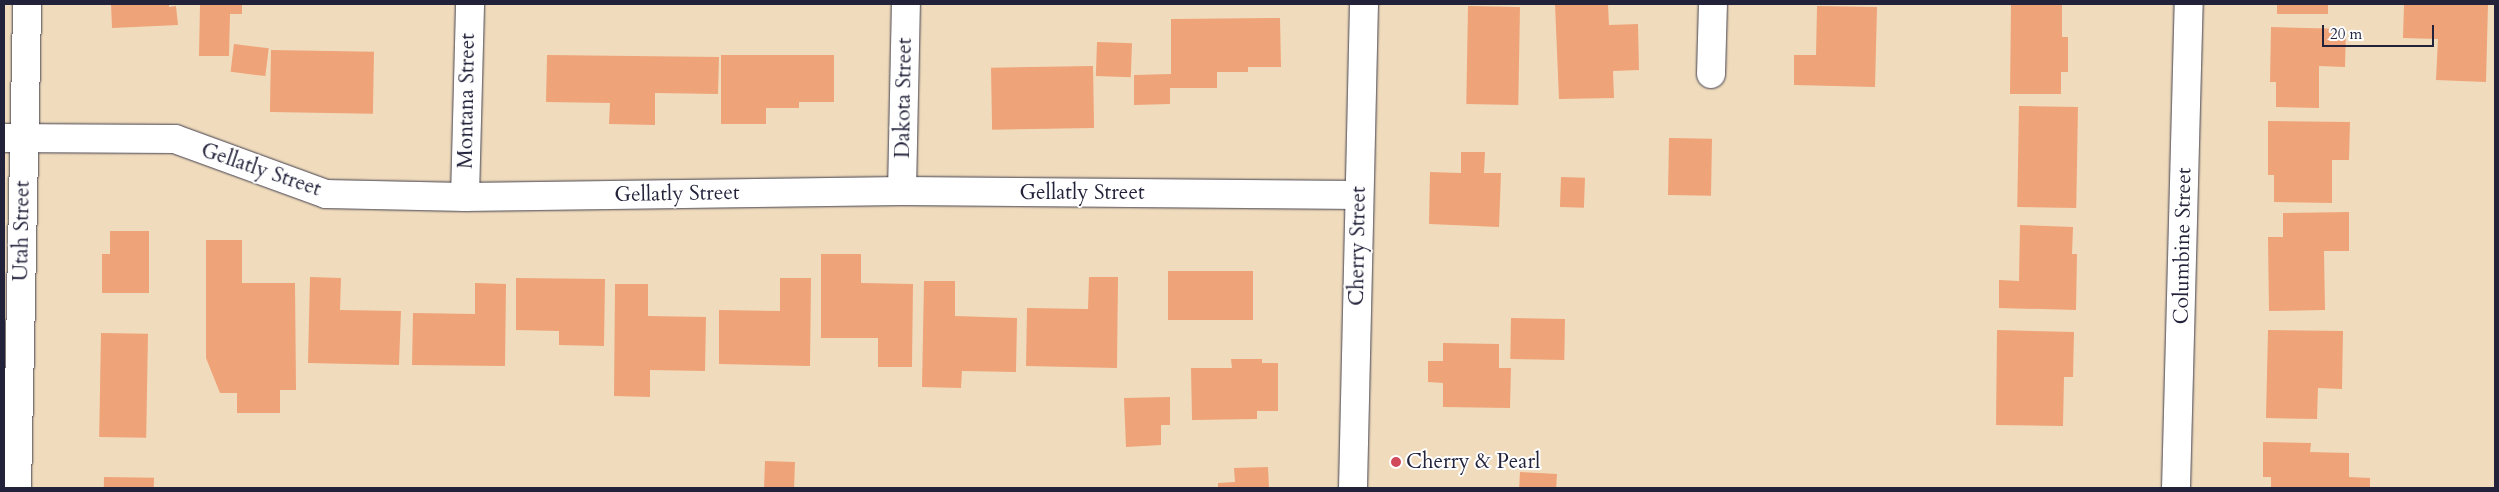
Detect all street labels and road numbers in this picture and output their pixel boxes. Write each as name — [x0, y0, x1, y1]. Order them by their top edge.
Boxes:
street label: Montana Street — [453, 33, 481, 169]
street label: Dakota Street — [890, 37, 918, 159]
street label: Gellatly Street — [198, 138, 324, 202]
street label: Columbine Street — [2169, 167, 2197, 325]
street label: Gellatly Street — [614, 180, 740, 208]
street label: Gellatly Street — [1019, 180, 1145, 206]
street label: Utah Street — [9, 181, 35, 281]
street label: Cherry Street — [1344, 186, 1372, 306]

